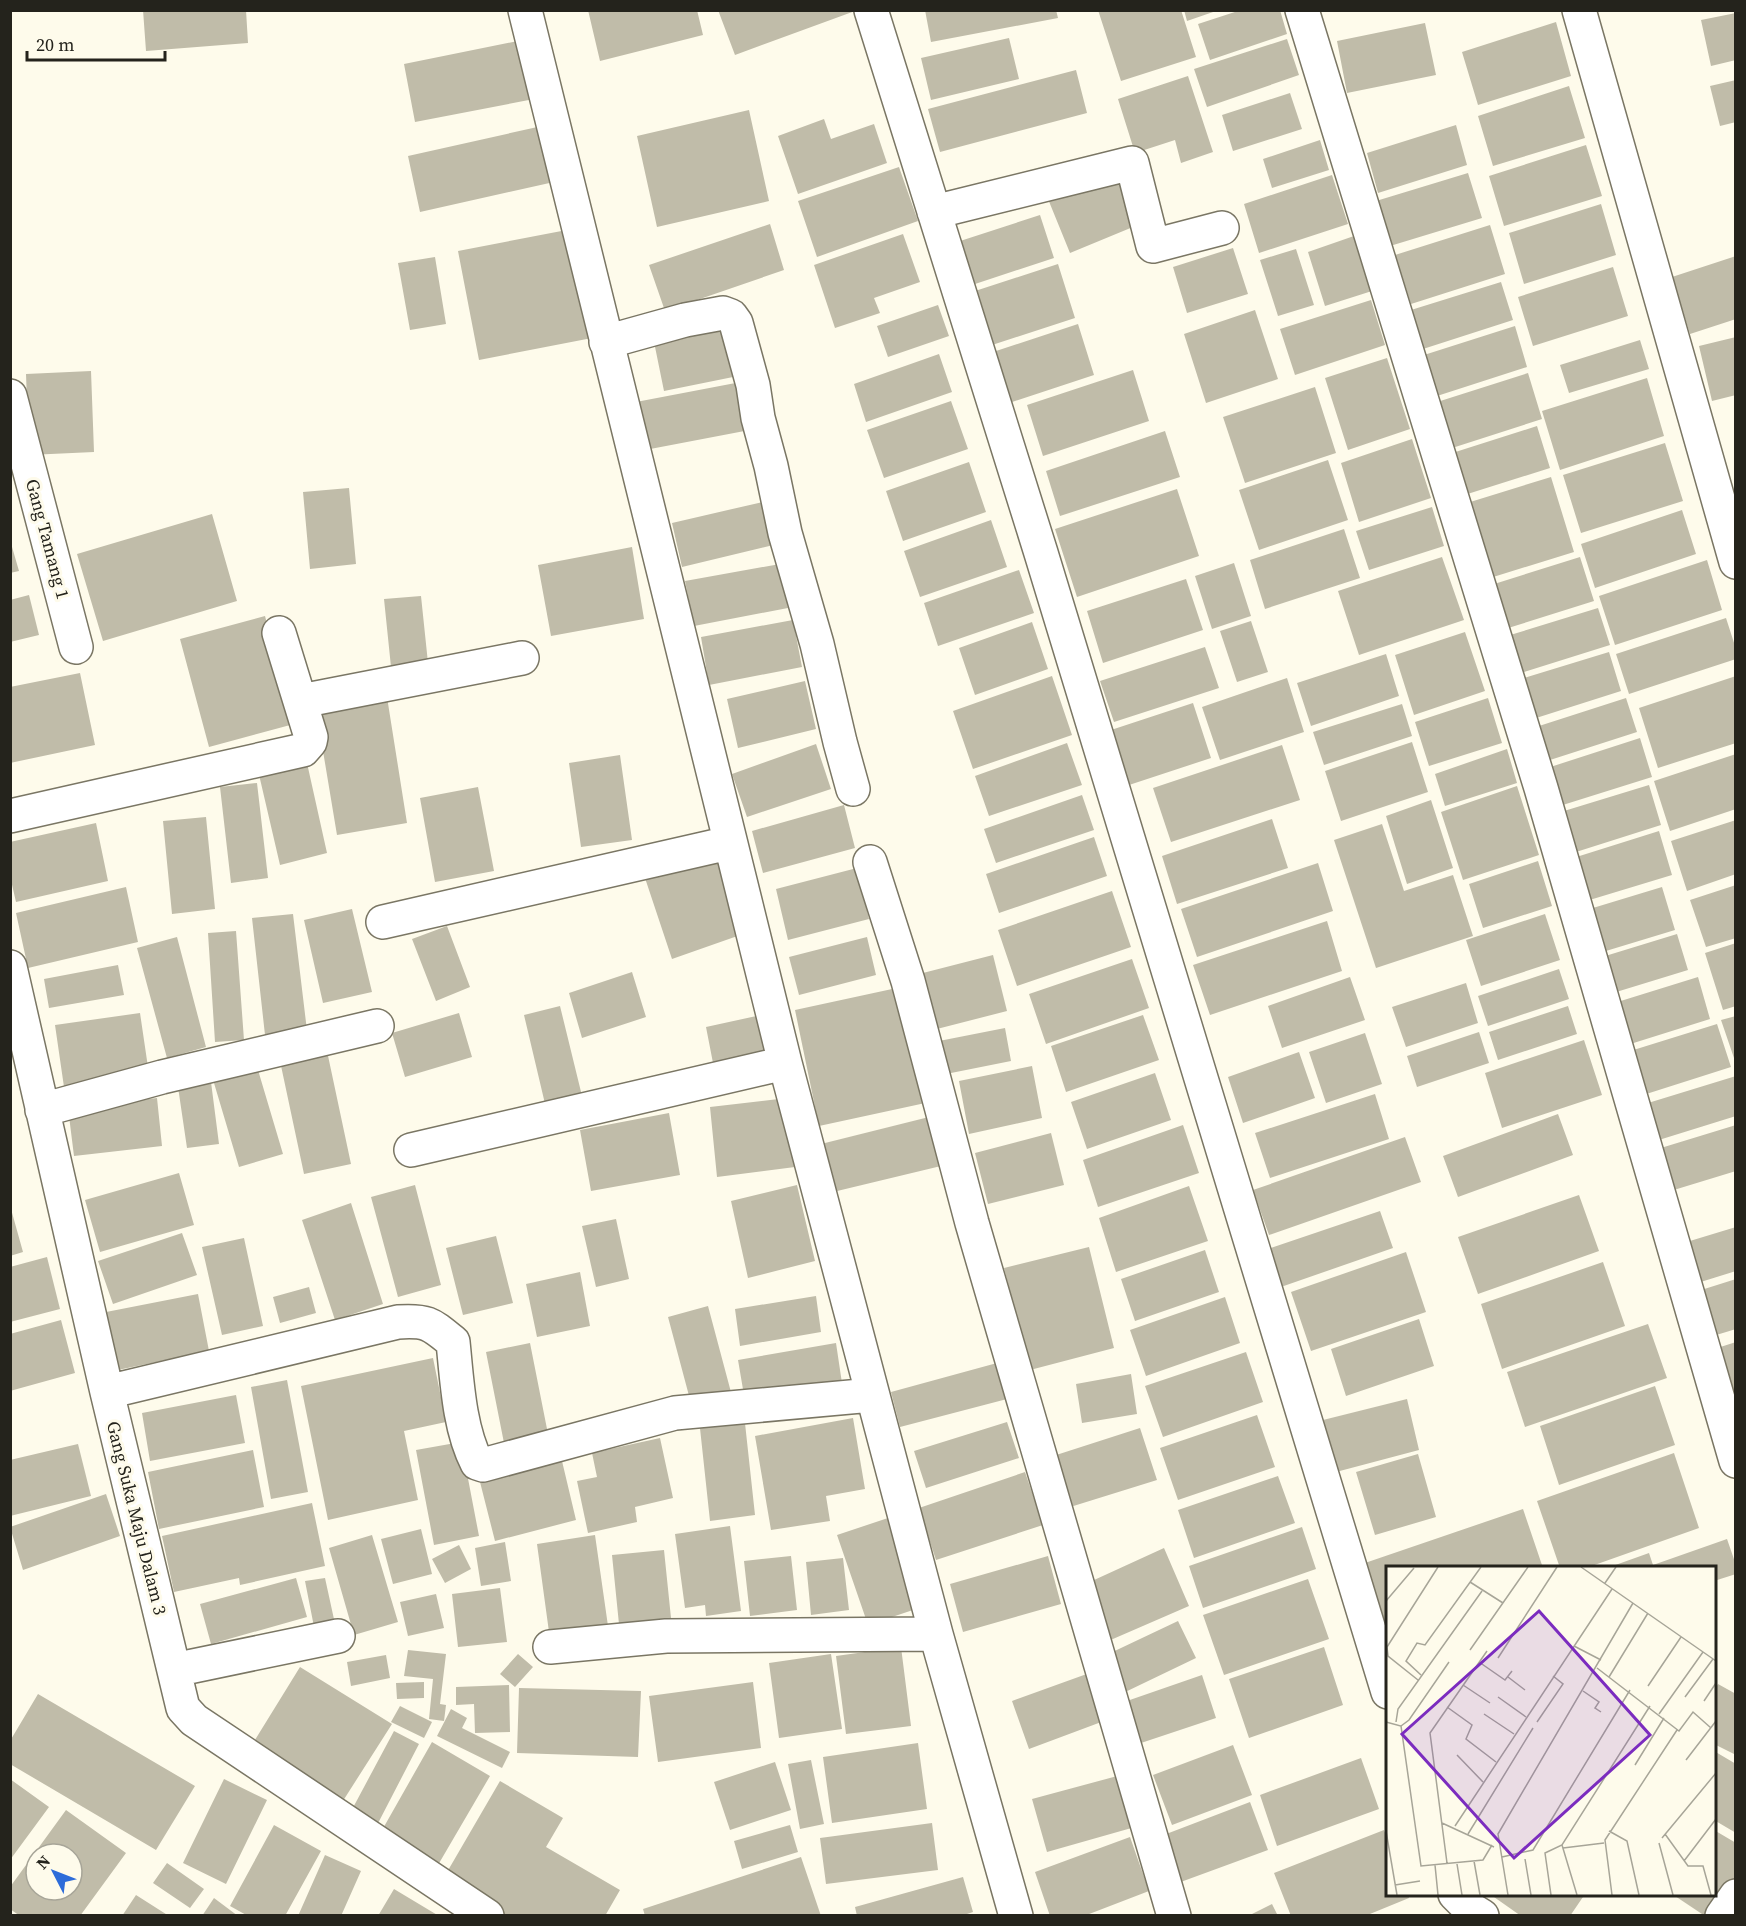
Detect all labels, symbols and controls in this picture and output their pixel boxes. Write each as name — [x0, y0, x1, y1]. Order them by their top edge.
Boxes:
scale bar — [27, 24, 165, 62]
text: 20 m — [36, 32, 74, 57]
street label: Gang Tamang 1 — [20, 476, 76, 602]
street label: Gang Suka Maju Dalam 3 — [101, 1419, 173, 1617]
inset map — [1386, 1566, 1716, 1896]
north arrow — [24, 1842, 84, 1902]
text: N — [31, 1850, 55, 1874]

